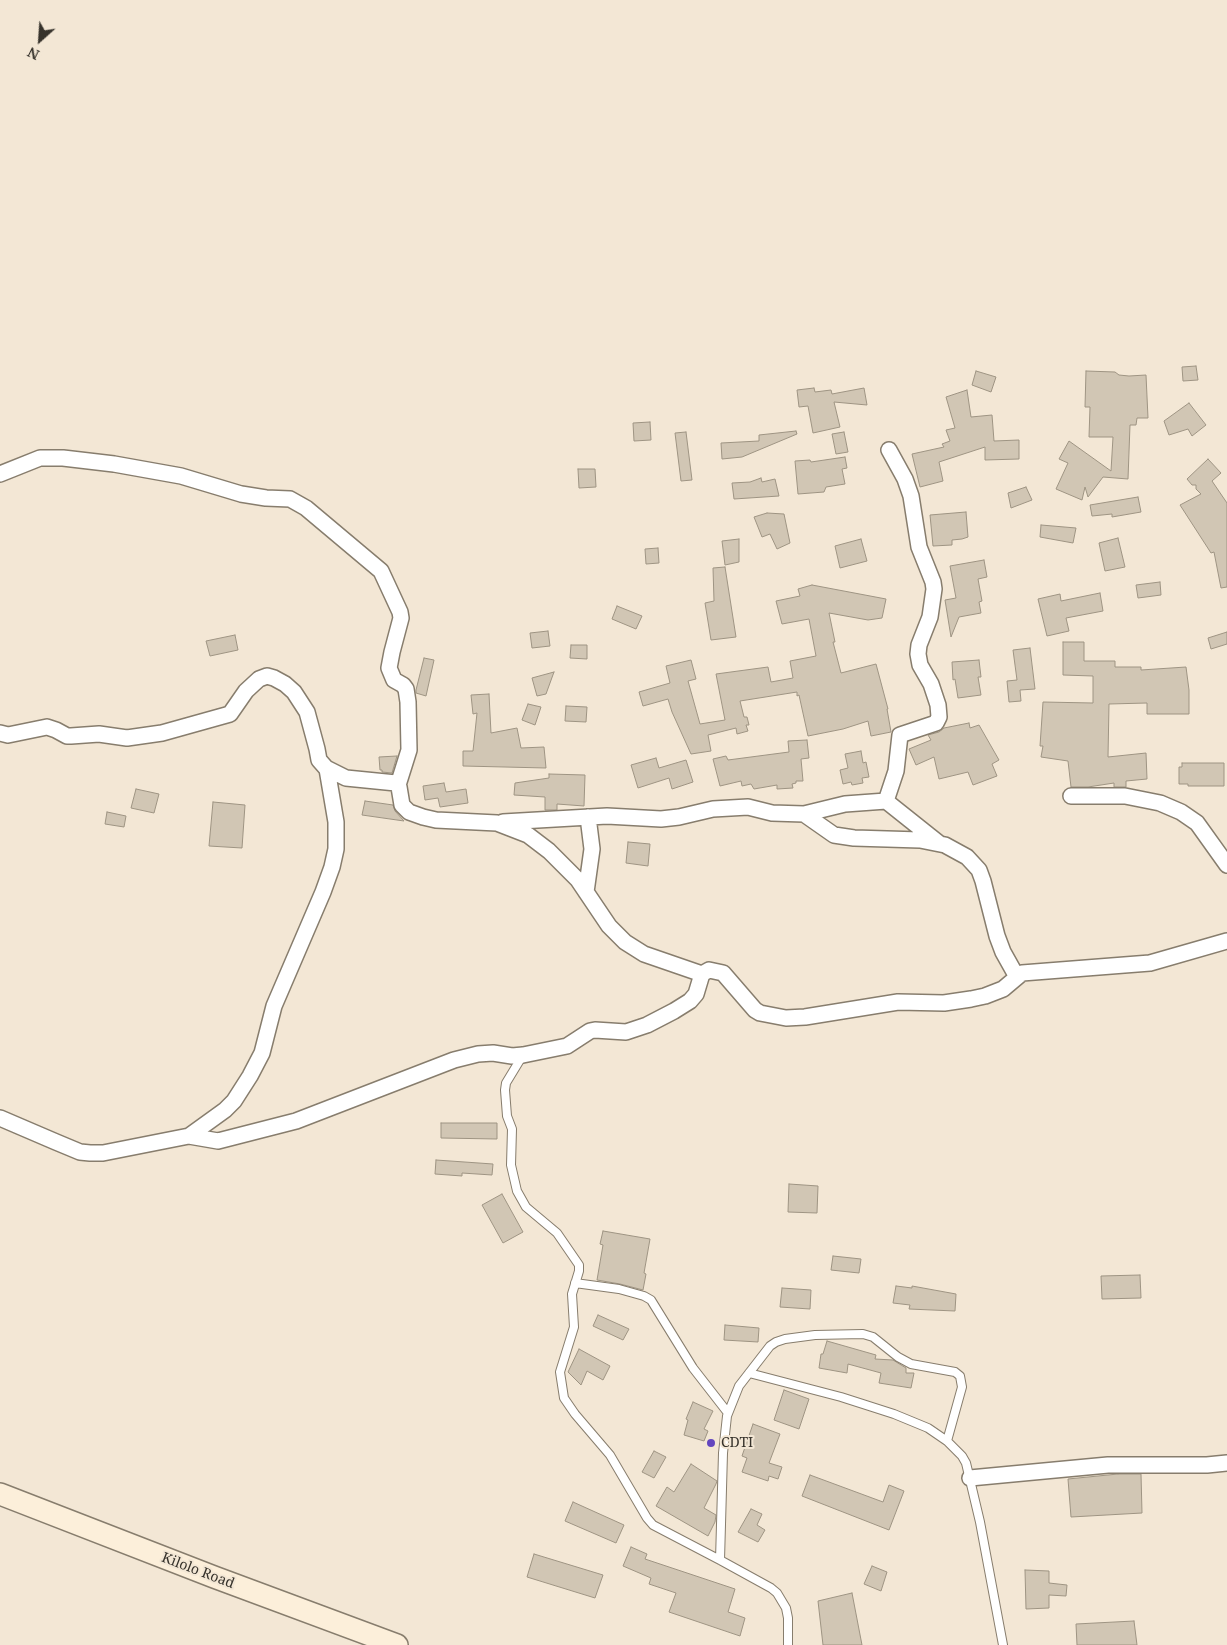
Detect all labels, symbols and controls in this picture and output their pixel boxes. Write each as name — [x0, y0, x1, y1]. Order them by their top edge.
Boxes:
north arrow — [15, 15, 65, 65]
text: N — [24, 43, 42, 65]
place label: CDTI — [721, 1435, 753, 1451]
marker: CDTI — [705, 1437, 717, 1449]
street label: Kilolo Road — [159, 1549, 237, 1593]

